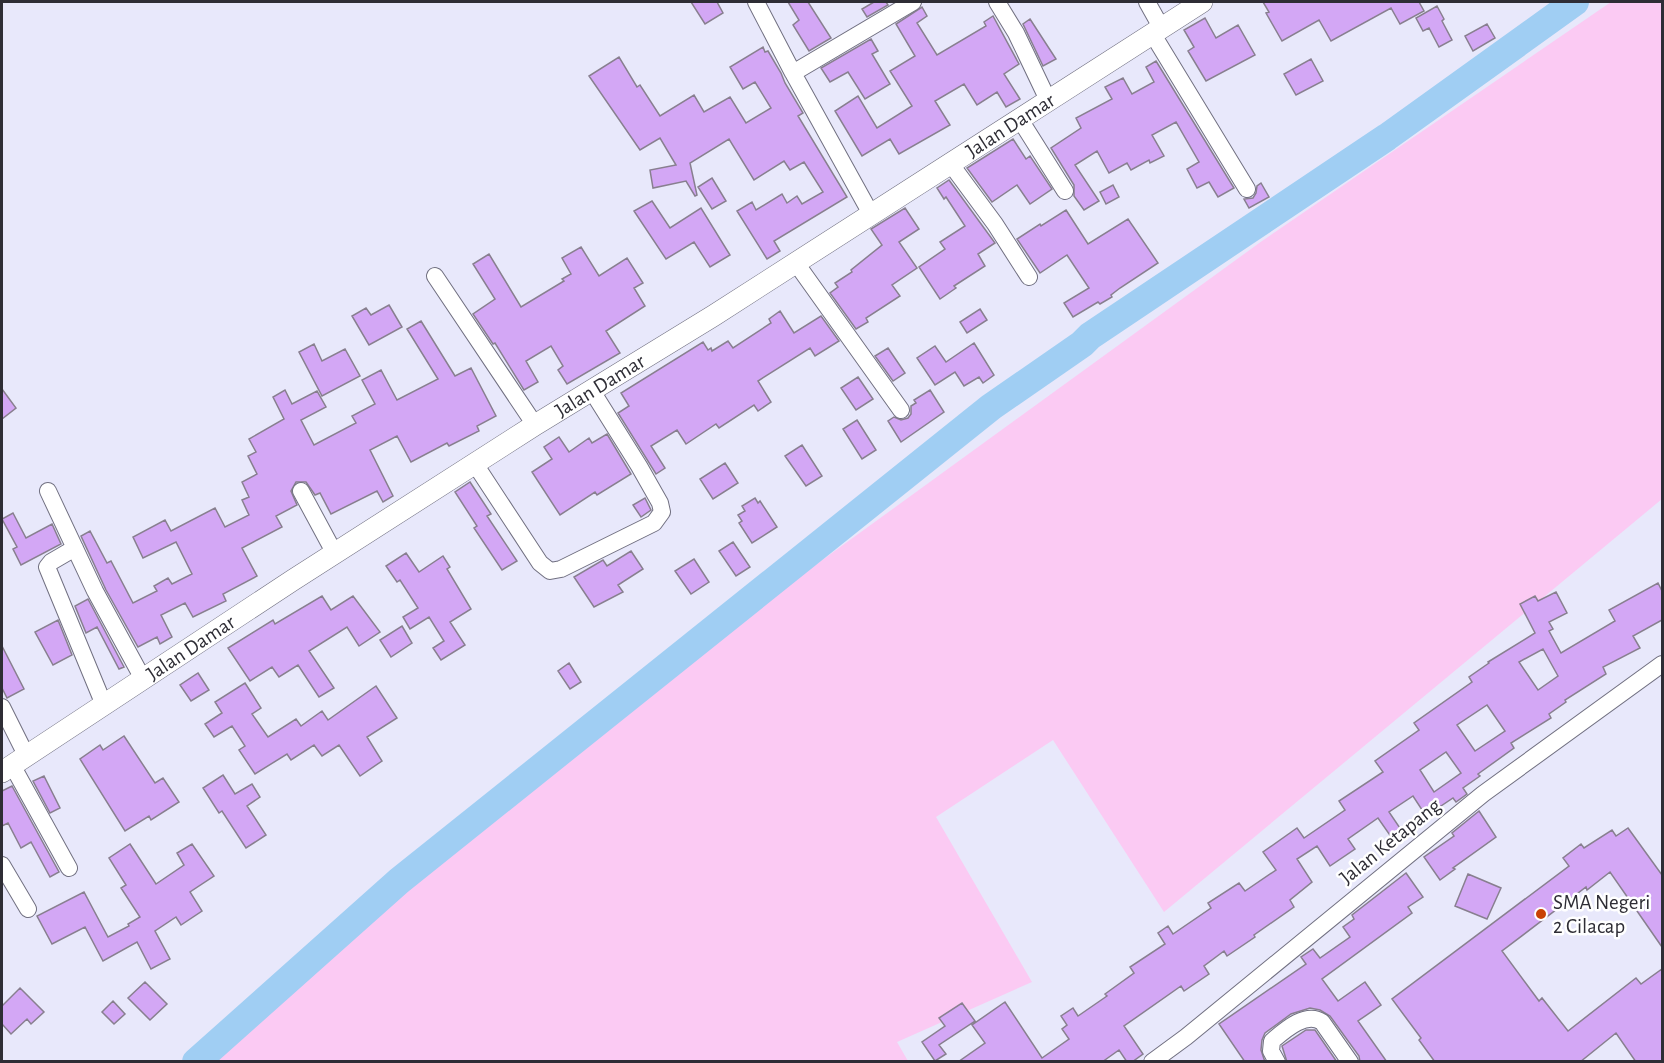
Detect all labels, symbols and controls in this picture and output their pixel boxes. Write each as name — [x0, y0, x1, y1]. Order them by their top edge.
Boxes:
street label: Jalan Damar — [962, 89, 1059, 162]
street label: Jalan Damar — [552, 350, 649, 421]
street label: Jalan Damar — [143, 611, 239, 685]
street label: Jalan Ketapang — [1336, 794, 1445, 888]
place label: SMA Negeri 2 Cilacap — [1553, 892, 1650, 937]
marker: SMA Negeri 2 Cilacap — [1534, 907, 1548, 921]

